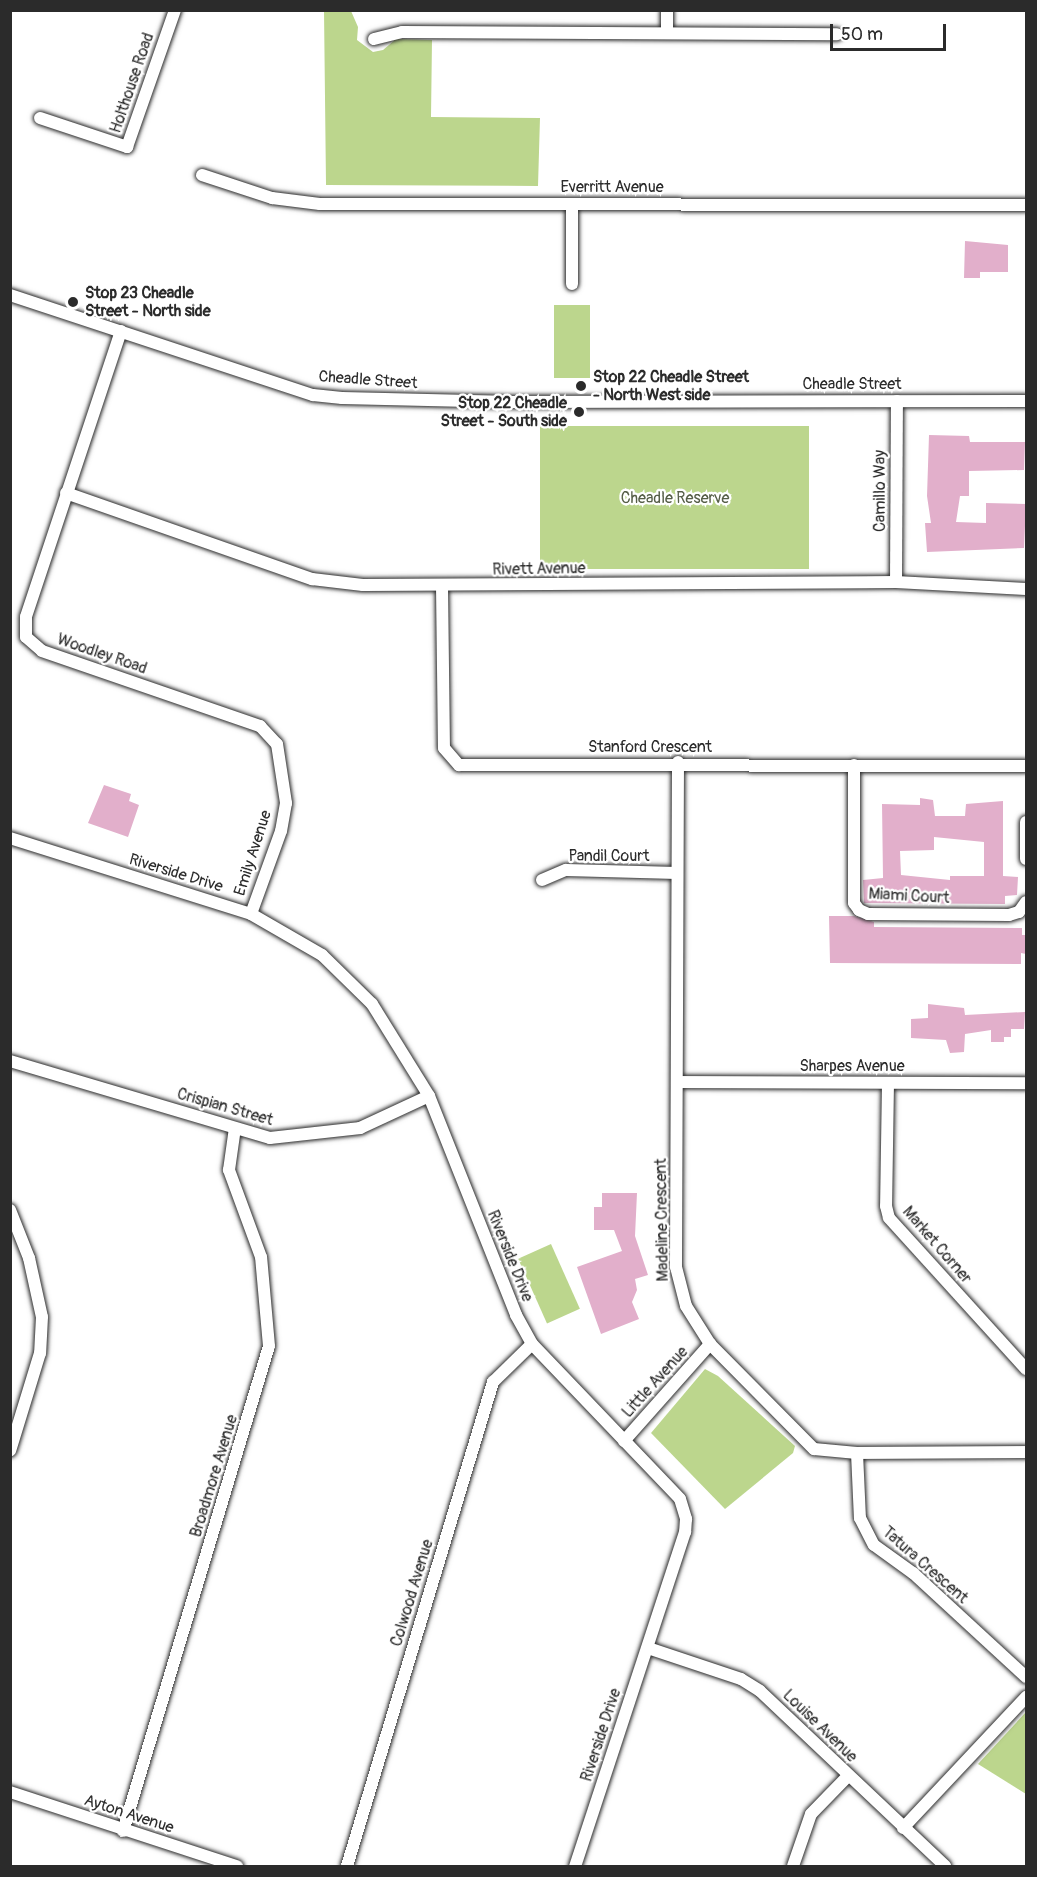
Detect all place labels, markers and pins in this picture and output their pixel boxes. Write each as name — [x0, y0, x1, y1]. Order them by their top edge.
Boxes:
place label: Stop 23 Cheadle Street - North side — [85, 283, 211, 321]
marker: Stop 23 Cheadle Street - North side — [66, 295, 80, 309]
place label: Stop 22 Cheadle Street - North West side — [593, 367, 749, 405]
marker: Stop 22 Cheadle Street - North West side — [574, 379, 588, 393]
place label: Stop 22 Cheadle Street - South side — [441, 393, 567, 431]
marker: Stop 22 Cheadle Street - South side — [572, 405, 586, 419]

